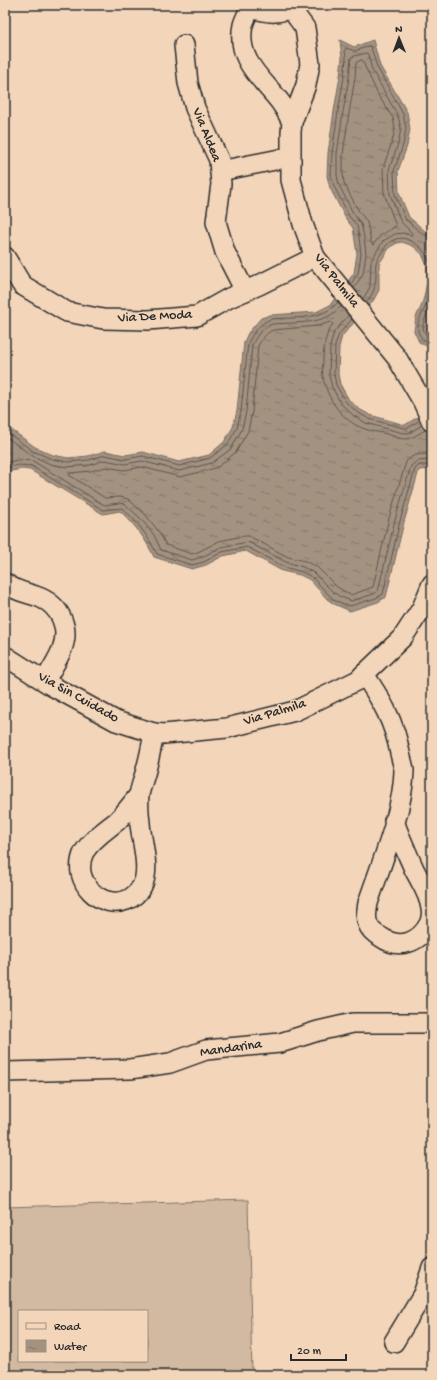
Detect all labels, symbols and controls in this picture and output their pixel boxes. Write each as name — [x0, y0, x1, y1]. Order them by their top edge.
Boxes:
north arrow — [379, 18, 419, 58]
text: N — [395, 24, 403, 36]
street label: Via Aldea — [187, 105, 225, 165]
street label: Via Palmila — [309, 250, 363, 313]
street label: Via De Moda — [116, 306, 194, 327]
street label: Via Sin Cuidado — [34, 668, 121, 727]
street label: Via Palmila — [241, 695, 309, 731]
street label: Mandarina — [199, 1036, 264, 1062]
legend — [18, 1310, 148, 1362]
text: Road — [54, 1321, 81, 1335]
scale bar — [291, 1336, 346, 1362]
text: Water — [54, 1341, 88, 1355]
text: 20 m — [297, 1345, 322, 1359]

